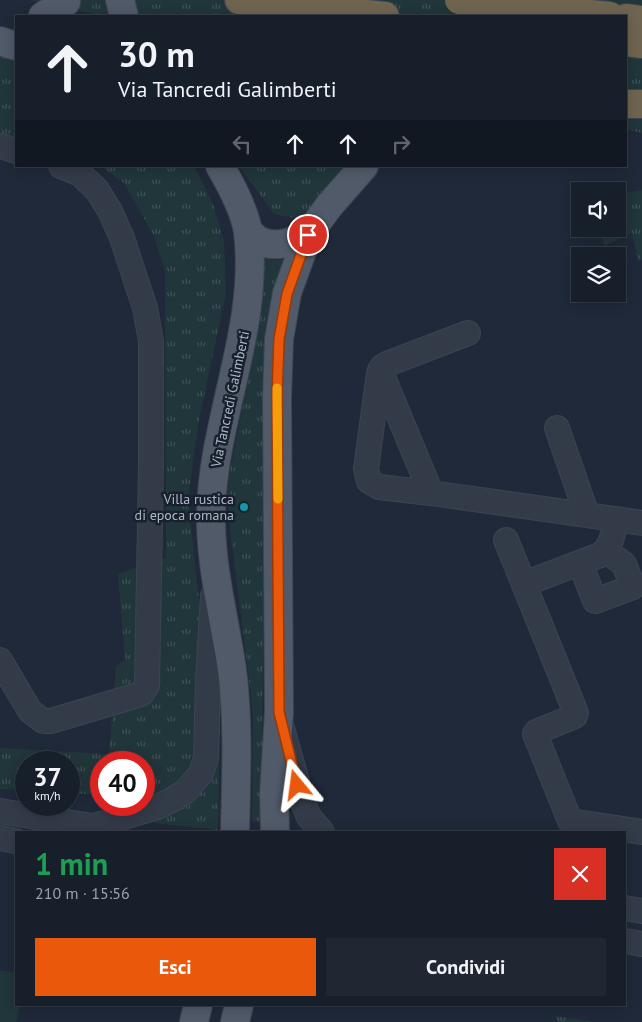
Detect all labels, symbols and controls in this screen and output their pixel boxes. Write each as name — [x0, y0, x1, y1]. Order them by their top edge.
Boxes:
text: 30 m — [118, 31, 195, 77]
icon: ahead — [35, 35, 100, 100]
text: Via Tancredi Galimberti — [118, 75, 337, 103]
icon: left — [228, 130, 256, 158]
icon: ahead — [281, 130, 309, 158]
icon: ahead — [334, 130, 362, 158]
icon: right — [387, 130, 415, 158]
map controls — [571, 182, 626, 302]
button: sound — [571, 182, 626, 237]
pin — [287, 214, 329, 256]
icon: arrive — [294, 221, 322, 249]
button: layers — [571, 247, 626, 302]
street label: Via Tancredi Galimberti — [207, 329, 253, 470]
place label: Villa rustica di epoca romana — [135, 490, 234, 524]
marker: Villa rustica di epoca romana — [238, 501, 250, 513]
speed limit sign: 40 — [90, 751, 155, 816]
position arrow — [270, 758, 322, 810]
text: 37 — [33, 761, 62, 793]
text: km/h — [34, 788, 61, 803]
text: 1 min — [35, 844, 108, 883]
button: close — [554, 848, 606, 900]
text: 210 m · 15:56 — [35, 883, 130, 903]
button: Esci — [35, 938, 316, 996]
button: Condividi — [326, 938, 606, 996]

